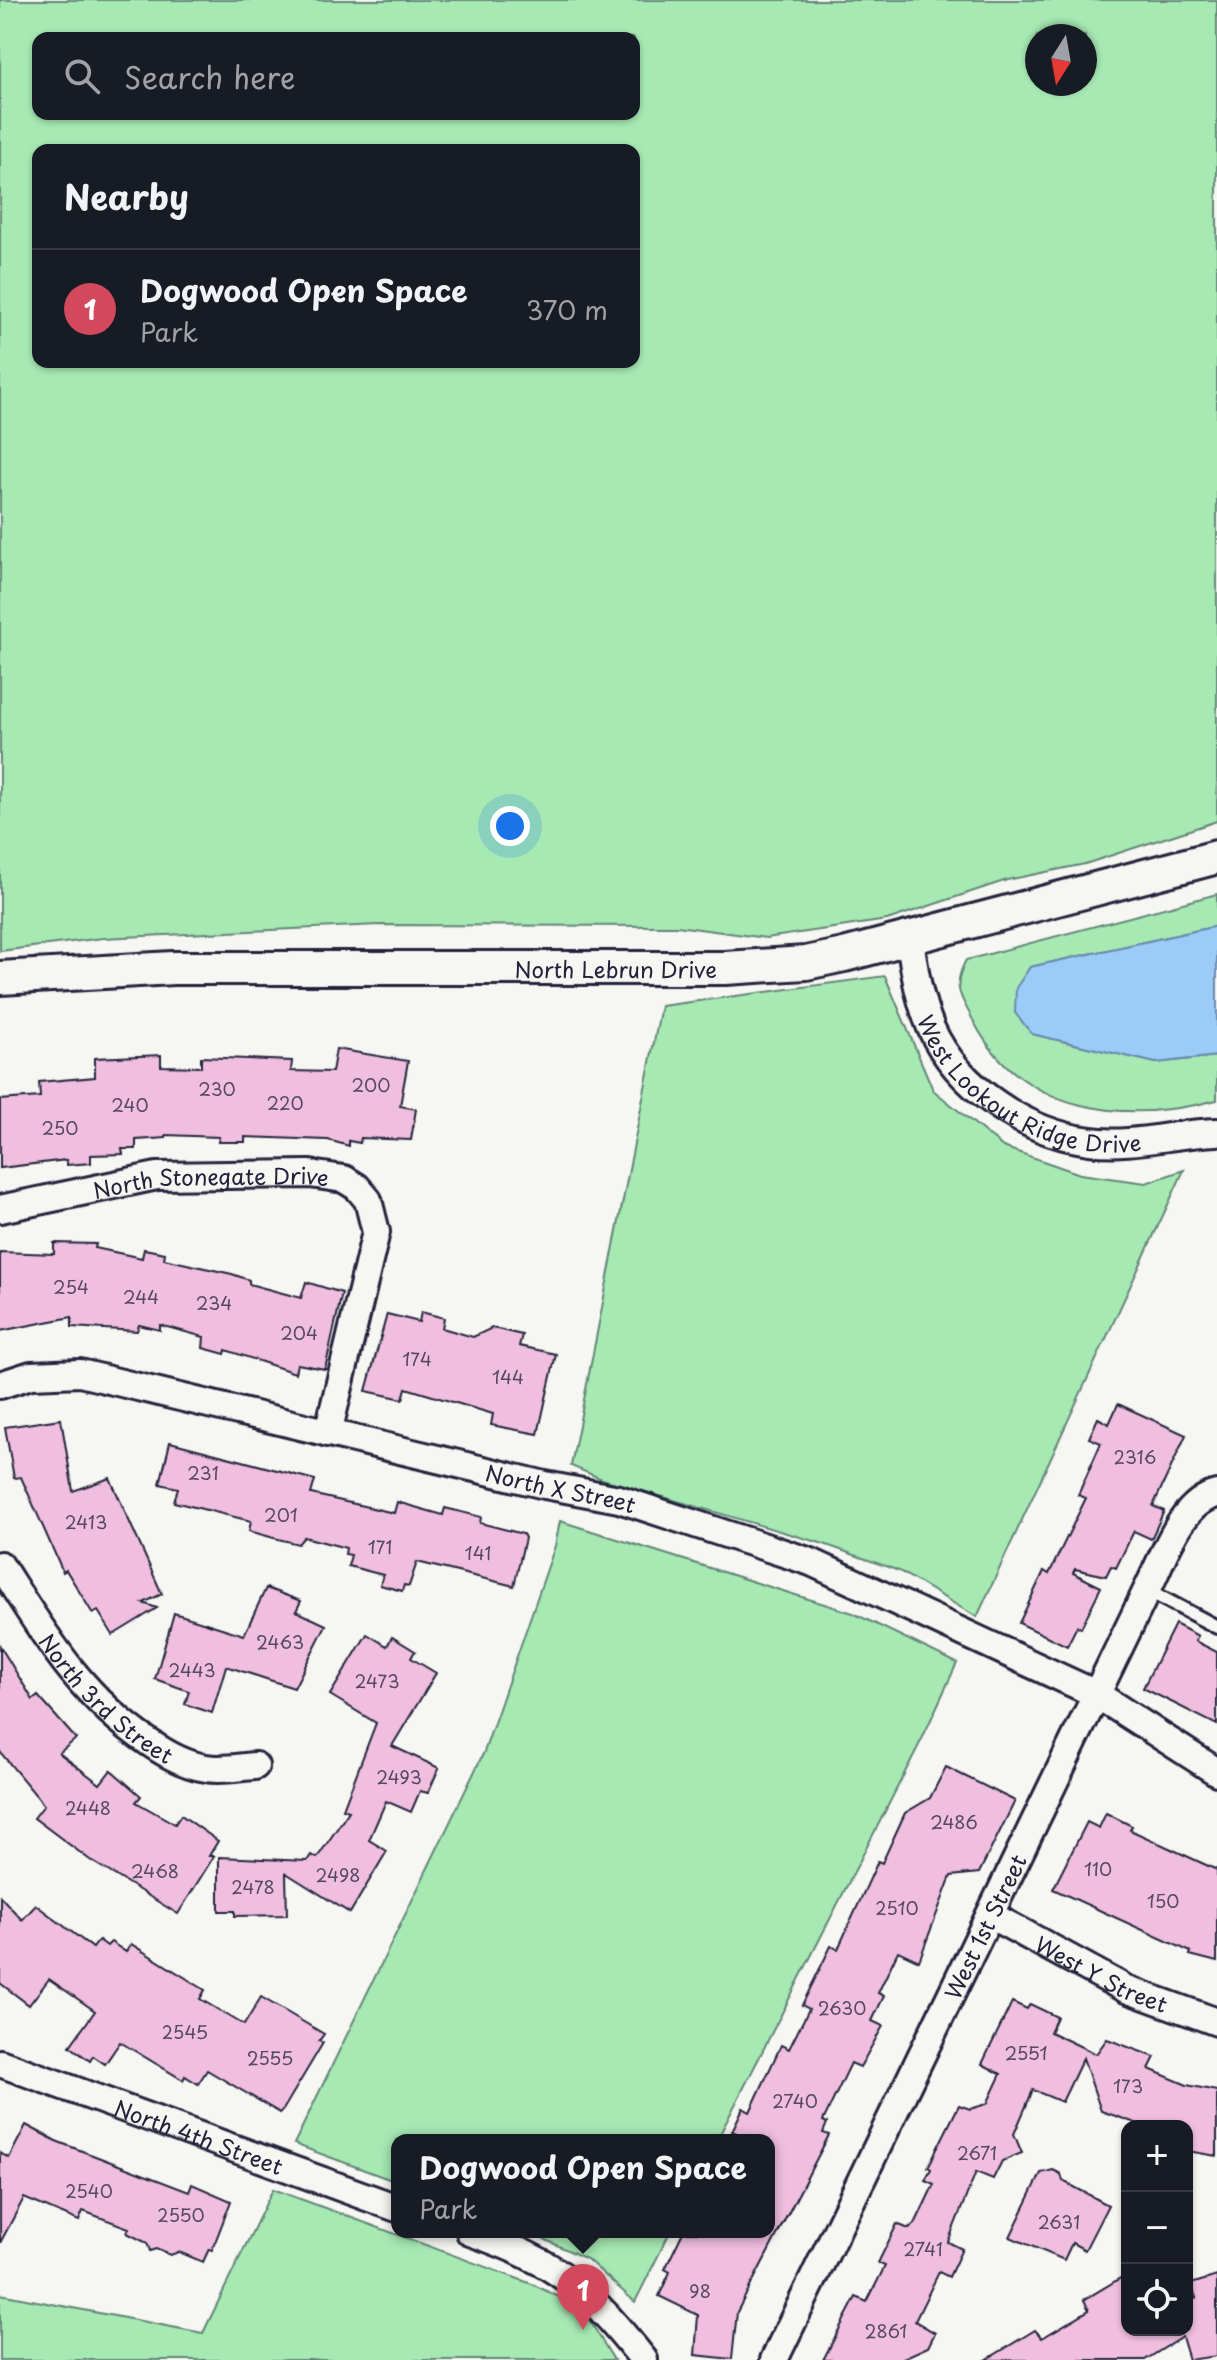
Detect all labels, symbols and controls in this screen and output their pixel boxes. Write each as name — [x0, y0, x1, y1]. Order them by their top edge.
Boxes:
north arrow — [1025, 24, 1097, 96]
search box — [32, 32, 640, 120]
icon: search — [60, 54, 104, 98]
text: Search here — [124, 54, 296, 99]
text: Nearby — [64, 170, 189, 222]
text: Dogwood Open Space — [140, 267, 468, 312]
text: 1 — [84, 290, 96, 329]
text: 370 m — [526, 290, 608, 329]
text: Park — [140, 312, 198, 351]
your location — [490, 806, 530, 846]
street label: North Lebrun Drive — [514, 952, 717, 985]
street label: West Lookout Ridge Drive — [911, 1009, 1143, 1159]
house number: 200 — [352, 1071, 390, 1098]
house number: 230 — [198, 1075, 236, 1102]
house number: 220 — [266, 1089, 304, 1116]
house number: 240 — [111, 1091, 149, 1118]
house number: 250 — [42, 1114, 78, 1141]
street label: North Stonegate Drive — [90, 1157, 331, 1206]
house number: 254 — [53, 1273, 89, 1300]
house number: 244 — [123, 1283, 159, 1310]
house number: 234 — [196, 1289, 232, 1316]
house number: 204 — [280, 1319, 318, 1346]
house number: 174 — [402, 1345, 432, 1372]
house number: 144 — [492, 1363, 524, 1390]
house number: 2316 — [1114, 1443, 1156, 1470]
street label: North X Street — [482, 1455, 641, 1520]
house number: 231 — [187, 1459, 219, 1486]
house number: 201 — [264, 1501, 298, 1528]
house number: 2413 — [65, 1508, 107, 1535]
house number: 171 — [368, 1533, 392, 1560]
house number: 141 — [465, 1539, 491, 1566]
street label: North 3rd Street — [32, 1626, 180, 1771]
house number: 2463 — [256, 1628, 304, 1655]
house number: 2443 — [168, 1656, 216, 1683]
house number: 2473 — [355, 1667, 399, 1694]
house number: 2493 — [376, 1763, 422, 1790]
house number: 2448 — [65, 1794, 111, 1821]
house number: 2486 — [930, 1808, 978, 1835]
street label: West 1st Street — [935, 1848, 1033, 2004]
house number: 110 — [1084, 1855, 1112, 1882]
house number: 2468 — [131, 1857, 179, 1884]
house number: 2498 — [316, 1861, 360, 1888]
house number: 2478 — [231, 1873, 275, 1900]
house number: 150 — [1147, 1887, 1179, 1914]
house number: 2510 — [875, 1894, 919, 1921]
street label: West Y Street — [1030, 1926, 1172, 2019]
house number: 2630 — [818, 1994, 866, 2021]
house number: 2545 — [162, 2018, 208, 2045]
house number: 2551 — [1004, 2039, 1048, 2066]
house number: 2555 — [247, 2044, 293, 2071]
house number: 173 — [1113, 2072, 1143, 2099]
house number: 2740 — [772, 2087, 818, 2114]
street label: North 4th Street — [110, 2090, 288, 2182]
map controls — [1121, 2120, 1193, 2336]
button: + — [1121, 2120, 1193, 2192]
popup — [391, 2134, 775, 2238]
house number: 2671 — [957, 2139, 997, 2166]
text: Dogwood Open Space — [419, 2144, 747, 2189]
house number: 2540 — [65, 2177, 113, 2204]
text: Park — [419, 2189, 477, 2228]
button: − — [1121, 2192, 1193, 2264]
house number: 2550 — [157, 2201, 205, 2228]
house number: 2631 — [1038, 2208, 1080, 2235]
house number: 2741 — [903, 2235, 943, 2262]
pin: 1 — [557, 2264, 609, 2330]
button: locate — [1121, 2264, 1193, 2336]
house number: 98 — [689, 2277, 711, 2304]
house number: 2861 — [865, 2317, 907, 2344]

